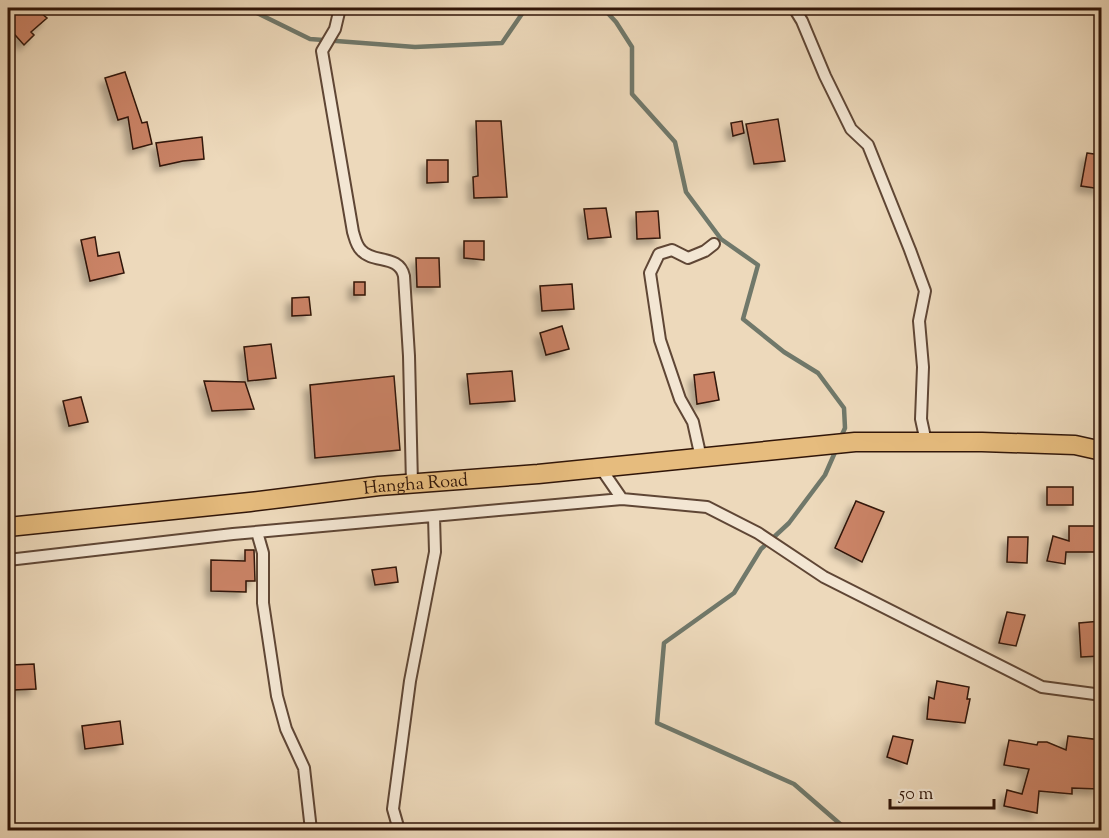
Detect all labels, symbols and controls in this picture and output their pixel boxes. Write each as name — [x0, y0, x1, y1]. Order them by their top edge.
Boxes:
street label: Hangha Road — [362, 468, 469, 503]
scale bar — [890, 772, 994, 810]
text: 50 m — [898, 782, 934, 808]

